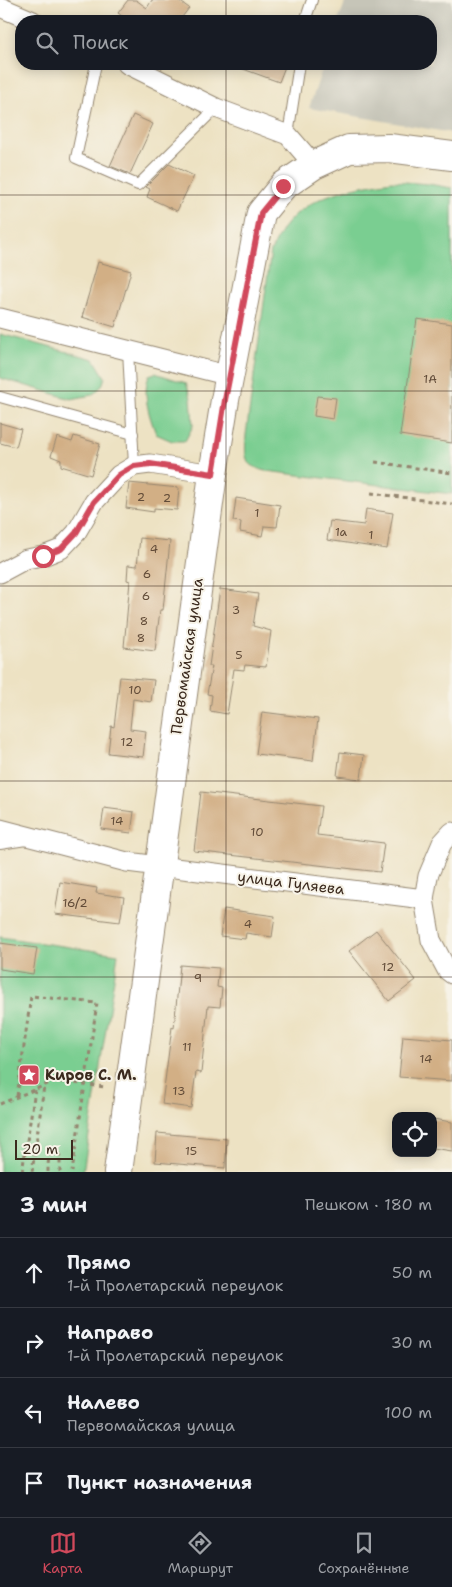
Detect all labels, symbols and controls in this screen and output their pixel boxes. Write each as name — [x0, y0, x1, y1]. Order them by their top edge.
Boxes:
search box — [15, 15, 437, 70]
icon: search — [33, 29, 61, 57]
text: Поиск — [73, 30, 128, 55]
route end — [272, 175, 295, 198]
house number: 1А — [423, 371, 437, 387]
house number: 2 — [137, 489, 145, 505]
house number: 2 — [163, 490, 171, 506]
house number: 1 — [254, 505, 260, 521]
house number: 1a — [335, 524, 348, 540]
house number: 1 — [368, 527, 374, 543]
house number: 4 — [150, 541, 158, 557]
route start — [32, 545, 55, 568]
house number: 6 — [143, 566, 151, 582]
street label: Первомайская улица — [166, 576, 208, 735]
house number: 6 — [142, 588, 150, 604]
house number: 3 — [232, 602, 240, 618]
house number: 8 — [140, 613, 148, 629]
house number: 8 — [137, 630, 145, 646]
house number: 5 — [235, 647, 243, 663]
house number: 10 — [128, 682, 142, 698]
house number: 12 — [121, 734, 133, 750]
house number: 14 — [111, 813, 123, 829]
house number: 10 — [250, 824, 264, 840]
street label: улица Гуляева — [236, 867, 346, 900]
house number: 16/2 — [62, 895, 88, 911]
house number: 4 — [244, 916, 252, 932]
house number: 12 — [382, 959, 394, 975]
house number: 9 — [194, 970, 202, 986]
house number: 11 — [182, 1039, 192, 1055]
house number: 14 — [420, 1051, 432, 1067]
place icon: Киров С. М. — [17, 1063, 41, 1087]
place label: Киров С. М. — [45, 1065, 137, 1085]
house number: 13 — [173, 1083, 185, 1099]
map controls — [392, 1112, 437, 1157]
button: locate — [392, 1112, 437, 1157]
scale bar — [15, 1137, 72, 1160]
text: 20 m — [22, 1140, 58, 1158]
house number: 15 — [185, 1143, 197, 1159]
text: 3 мин — [20, 1191, 87, 1219]
text: Пешком · 180 m — [305, 1194, 432, 1215]
text: Прямо — [67, 1250, 131, 1275]
icon: ahead — [20, 1259, 48, 1287]
text: 50 m — [392, 1262, 432, 1283]
text: 1-й Пролетарский переулок — [67, 1275, 283, 1296]
text: Направо — [67, 1320, 153, 1345]
icon: right — [20, 1329, 48, 1357]
text: 30 m — [391, 1332, 432, 1353]
text: 1-й Пролетарский переулок — [67, 1345, 283, 1366]
text: Налево — [67, 1390, 140, 1415]
icon: left — [20, 1399, 48, 1427]
text: 100 m — [384, 1402, 432, 1423]
text: Первомайская улица — [67, 1415, 235, 1436]
icon: arrive — [20, 1469, 48, 1497]
text: Пункт назначения — [67, 1470, 252, 1495]
tab: Карта — [43, 1529, 83, 1577]
tab: Маршрут — [168, 1529, 233, 1577]
tab: Сохранённые — [318, 1529, 409, 1577]

